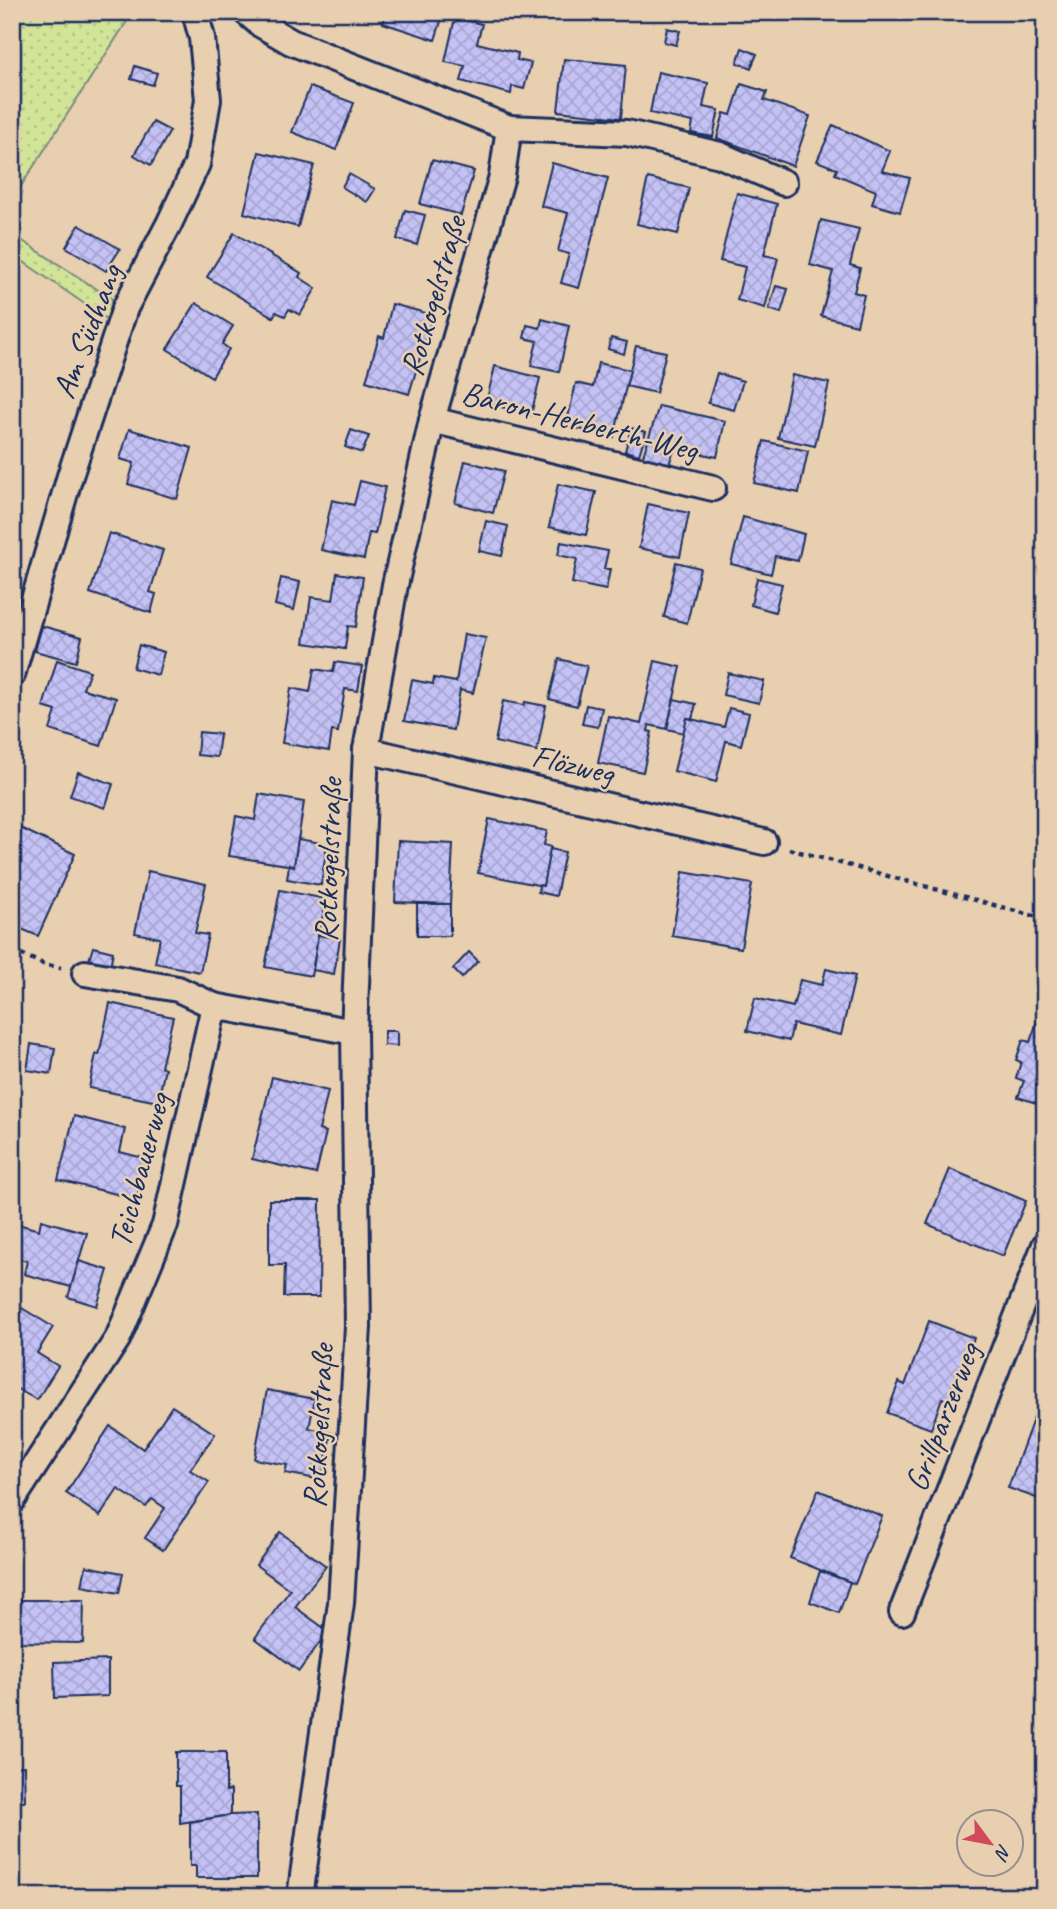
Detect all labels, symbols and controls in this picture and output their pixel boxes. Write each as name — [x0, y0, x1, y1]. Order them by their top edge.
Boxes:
street label: Rotkogelstraße — [390, 209, 476, 381]
street label: Am Südhang — [42, 257, 132, 404]
street label: Baron-Herberth-Weg — [457, 371, 704, 471]
street label: Flözweg — [528, 734, 620, 794]
street label: Rotkogelstraße — [304, 775, 352, 943]
street label: Teichbauerweg — [98, 1086, 180, 1252]
street label: Grillparzerweg — [895, 1335, 990, 1497]
street label: Rotkogelstraße — [293, 1341, 343, 1509]
north arrow — [956, 1808, 1026, 1878]
text: N — [989, 1840, 1017, 1866]

